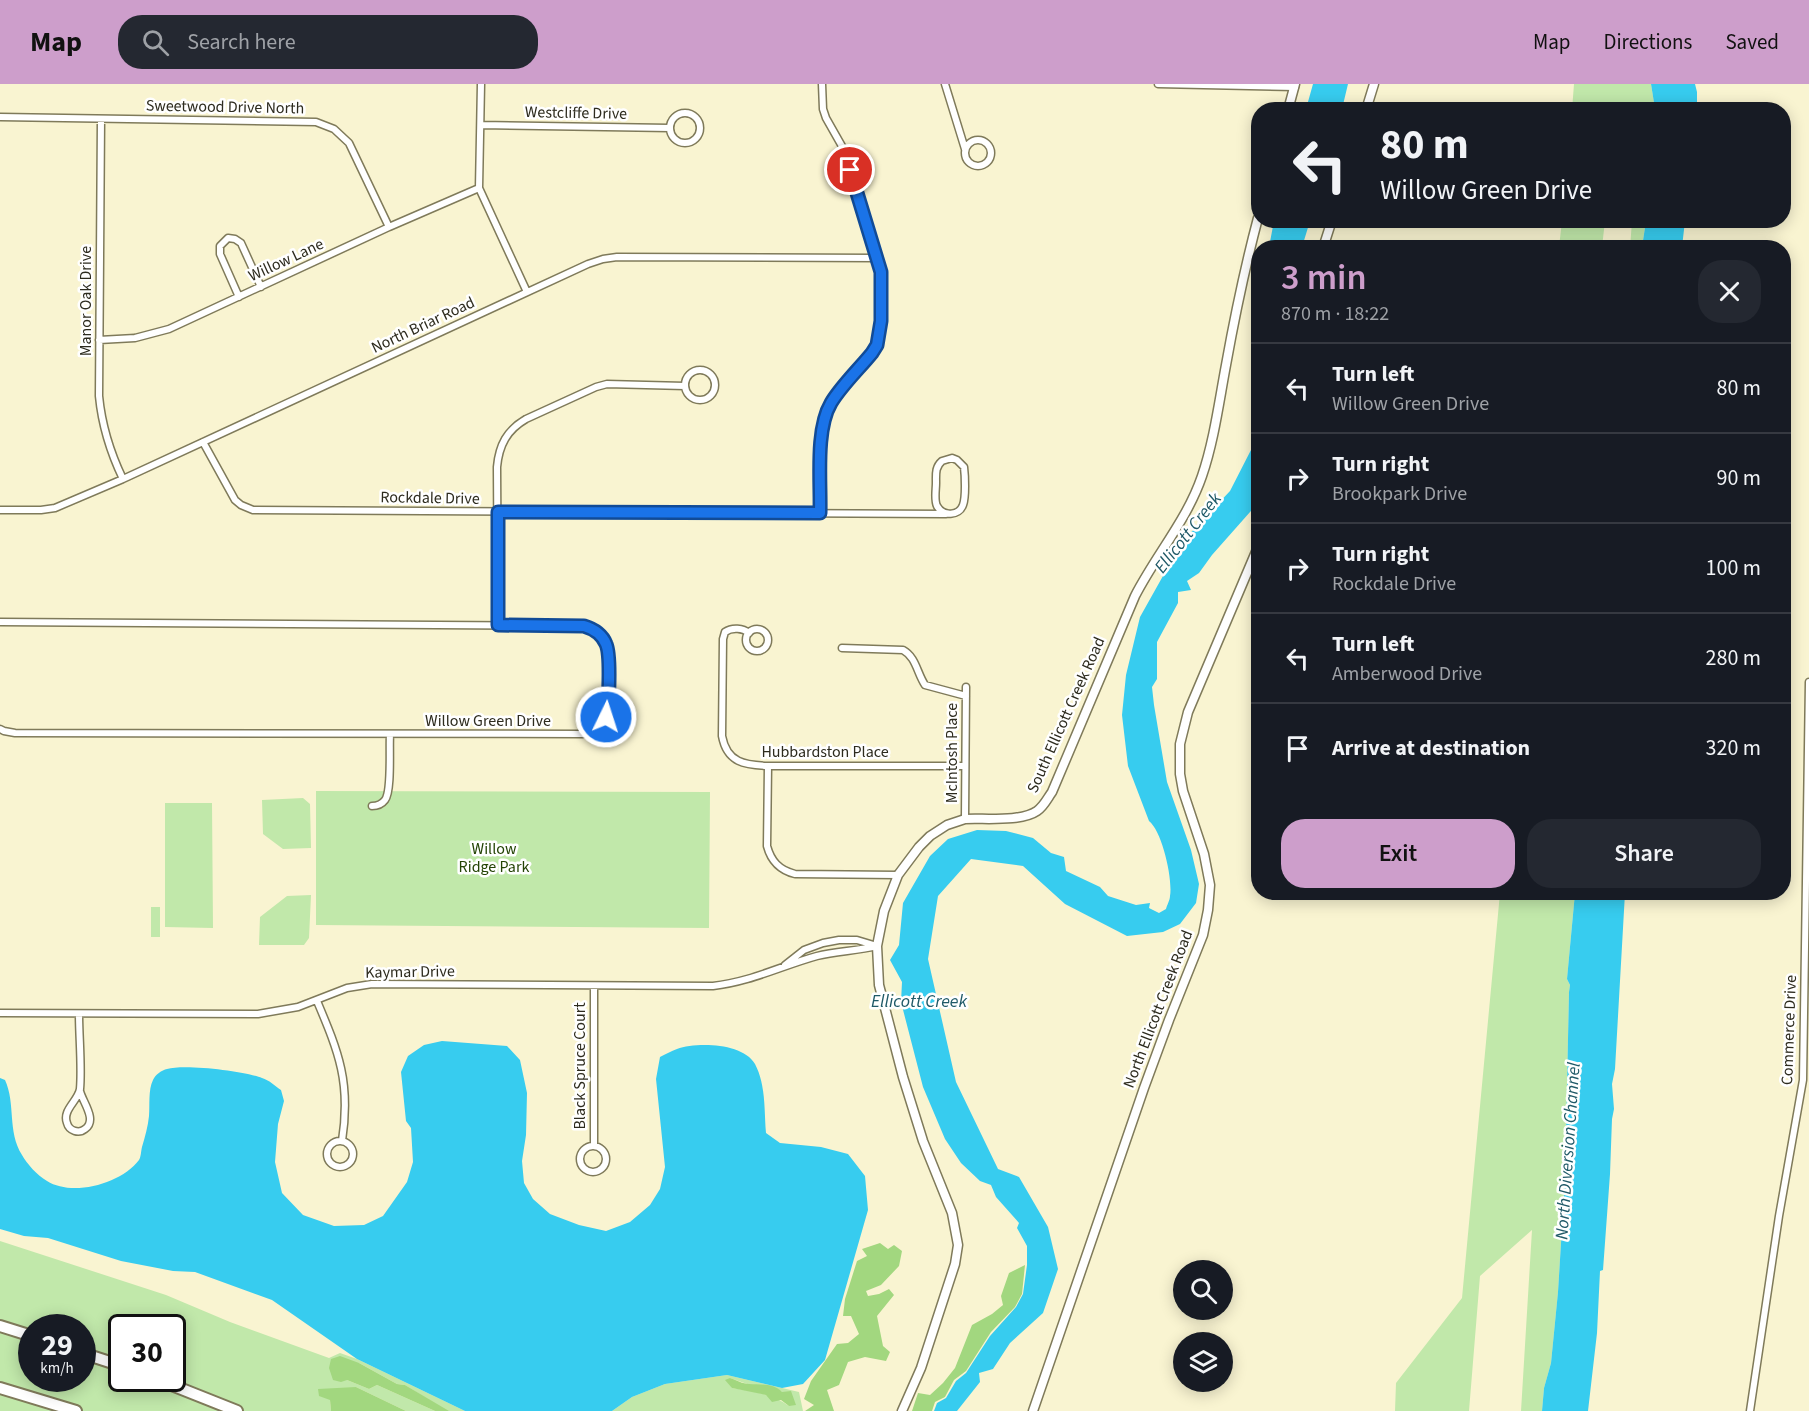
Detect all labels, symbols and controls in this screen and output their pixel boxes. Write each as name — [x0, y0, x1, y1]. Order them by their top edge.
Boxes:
search box — [118, 15, 538, 69]
text: Map — [30, 22, 82, 62]
icon: search — [139, 26, 172, 59]
text: Search here — [187, 26, 296, 58]
text: Map — [1533, 27, 1571, 57]
text: Directions — [1604, 27, 1692, 57]
text: Saved — [1725, 27, 1779, 57]
street label: Sweetwood Drive North — [146, 95, 304, 119]
street label: Westcliffe Drive — [525, 101, 627, 125]
text: 80 m — [1380, 115, 1469, 175]
icon: left — [1281, 126, 1359, 204]
pin — [824, 144, 875, 195]
icon: arrive — [833, 153, 866, 186]
text: Willow Green Drive — [1380, 171, 1592, 210]
street label: Willow Lane — [245, 233, 327, 287]
street label: Manor Oak Drive — [75, 246, 97, 356]
text: 3 min — [1281, 252, 1367, 303]
button: close — [1698, 260, 1761, 323]
street label: North Briar Road — [368, 291, 478, 359]
text: 870 m · 18:22 — [1281, 300, 1389, 328]
text: Turn left — [1332, 358, 1414, 390]
icon: left — [1281, 372, 1314, 405]
text: 80 m — [1716, 372, 1761, 404]
text: Willow Green Drive — [1332, 390, 1489, 418]
text: Turn right — [1332, 448, 1429, 480]
icon: right — [1281, 462, 1314, 495]
text: 90 m — [1716, 462, 1761, 494]
text: Brookpark Drive — [1332, 480, 1467, 508]
street label: Rockdale Drive — [380, 486, 480, 510]
water label: Ellicott Creek — [1149, 487, 1228, 579]
text: Turn right — [1332, 538, 1429, 570]
icon: right — [1281, 552, 1314, 585]
text: 100 m — [1706, 552, 1761, 584]
text: Rockdale Drive — [1332, 570, 1456, 598]
text: Turn left — [1332, 628, 1414, 660]
street label: South Ellicott Creek Road — [1022, 633, 1110, 797]
icon: left — [1281, 642, 1314, 675]
text: 280 m — [1706, 642, 1761, 674]
text: Amberwood Drive — [1332, 660, 1482, 688]
position arrow — [574, 685, 638, 749]
street label: McIntosh Place — [941, 703, 963, 803]
street label: Willow Green Drive — [425, 710, 551, 732]
icon: arrive — [1281, 732, 1314, 765]
text: Arrive at destination — [1332, 732, 1530, 764]
text: 320 m — [1706, 732, 1761, 764]
street label: Hubbardston Place — [761, 741, 889, 763]
button: Exit — [1281, 819, 1515, 888]
button: Share — [1527, 819, 1761, 888]
park label: Willow Ridge Park — [459, 838, 529, 878]
street label: North Ellicott Creek Road — [1118, 927, 1198, 1091]
street label: Kaymar Drive — [365, 960, 455, 984]
street label: Commerce Drive — [1776, 974, 1802, 1086]
water label: Ellicott Creek — [871, 989, 967, 1014]
street label: Black Spruce Court — [569, 1002, 591, 1130]
water label: North Diversion Channel — [1549, 1061, 1587, 1241]
map controls — [1173, 1260, 1233, 1392]
button: search — [1173, 1260, 1233, 1320]
speed limit sign: 30 — [108, 1314, 186, 1392]
text: 29 — [41, 1324, 73, 1367]
button: layers — [1173, 1332, 1233, 1392]
text: km/h — [40, 1358, 74, 1379]

